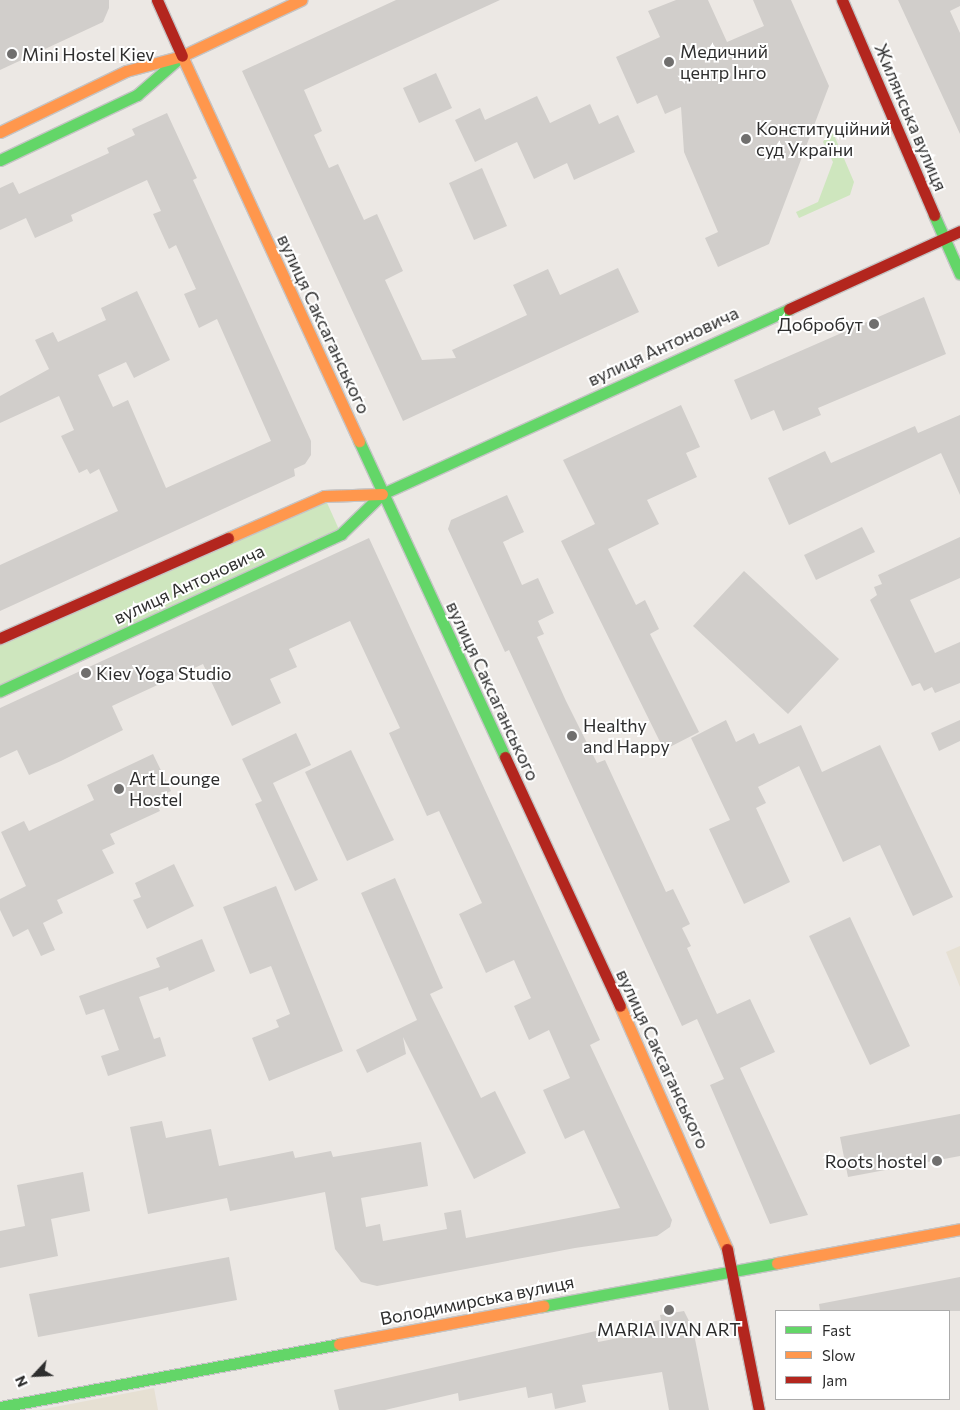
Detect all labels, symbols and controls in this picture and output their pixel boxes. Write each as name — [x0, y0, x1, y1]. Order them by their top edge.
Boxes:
street label: Жилянська вулиця — [870, 40, 952, 194]
place label: Медичний центр Інго — [680, 41, 768, 84]
place label: Mini Hostel Kiev — [22, 43, 154, 65]
marker: Mini Hostel Kiev — [6, 48, 18, 60]
marker: Медичний центр Інго — [662, 55, 676, 69]
place label: Конституційний суд України — [756, 118, 890, 160]
marker: Конституційний суд України — [740, 133, 752, 145]
street label: вулиця Саксаганського — [273, 231, 375, 417]
street label: вулиця Антоновича — [584, 302, 742, 390]
place label: Добробут — [778, 313, 863, 335]
marker: Добробут — [867, 317, 881, 331]
street label: вулиця Антоновича — [110, 540, 268, 628]
street label: вулиця Саксаганського — [442, 598, 544, 784]
place label: Kiev Yoga Studio — [96, 662, 232, 684]
marker: Kiev Yoga Studio — [80, 667, 92, 679]
place label: Healthy and Happy — [583, 715, 670, 758]
marker: Healthy and Happy — [565, 729, 579, 743]
place label: Art Lounge Hostel — [129, 768, 220, 811]
marker: Art Lounge Hostel — [113, 783, 125, 795]
street label: вулиця Саксаганського — [612, 966, 714, 1152]
place label: Roots hostel — [825, 1150, 927, 1172]
marker: Roots hostel — [931, 1155, 943, 1167]
street label: Володимирська вулиця — [378, 1271, 576, 1329]
marker: MARIA IVAN ART — [663, 1304, 675, 1316]
legend — [775, 1310, 950, 1400]
place label: MARIA IVAN ART — [597, 1318, 741, 1340]
text: Fast — [822, 1321, 851, 1339]
text: Slow — [822, 1346, 855, 1364]
north arrow — [10, 1350, 60, 1400]
text: Jam — [822, 1371, 847, 1389]
text: N — [11, 1373, 31, 1390]

